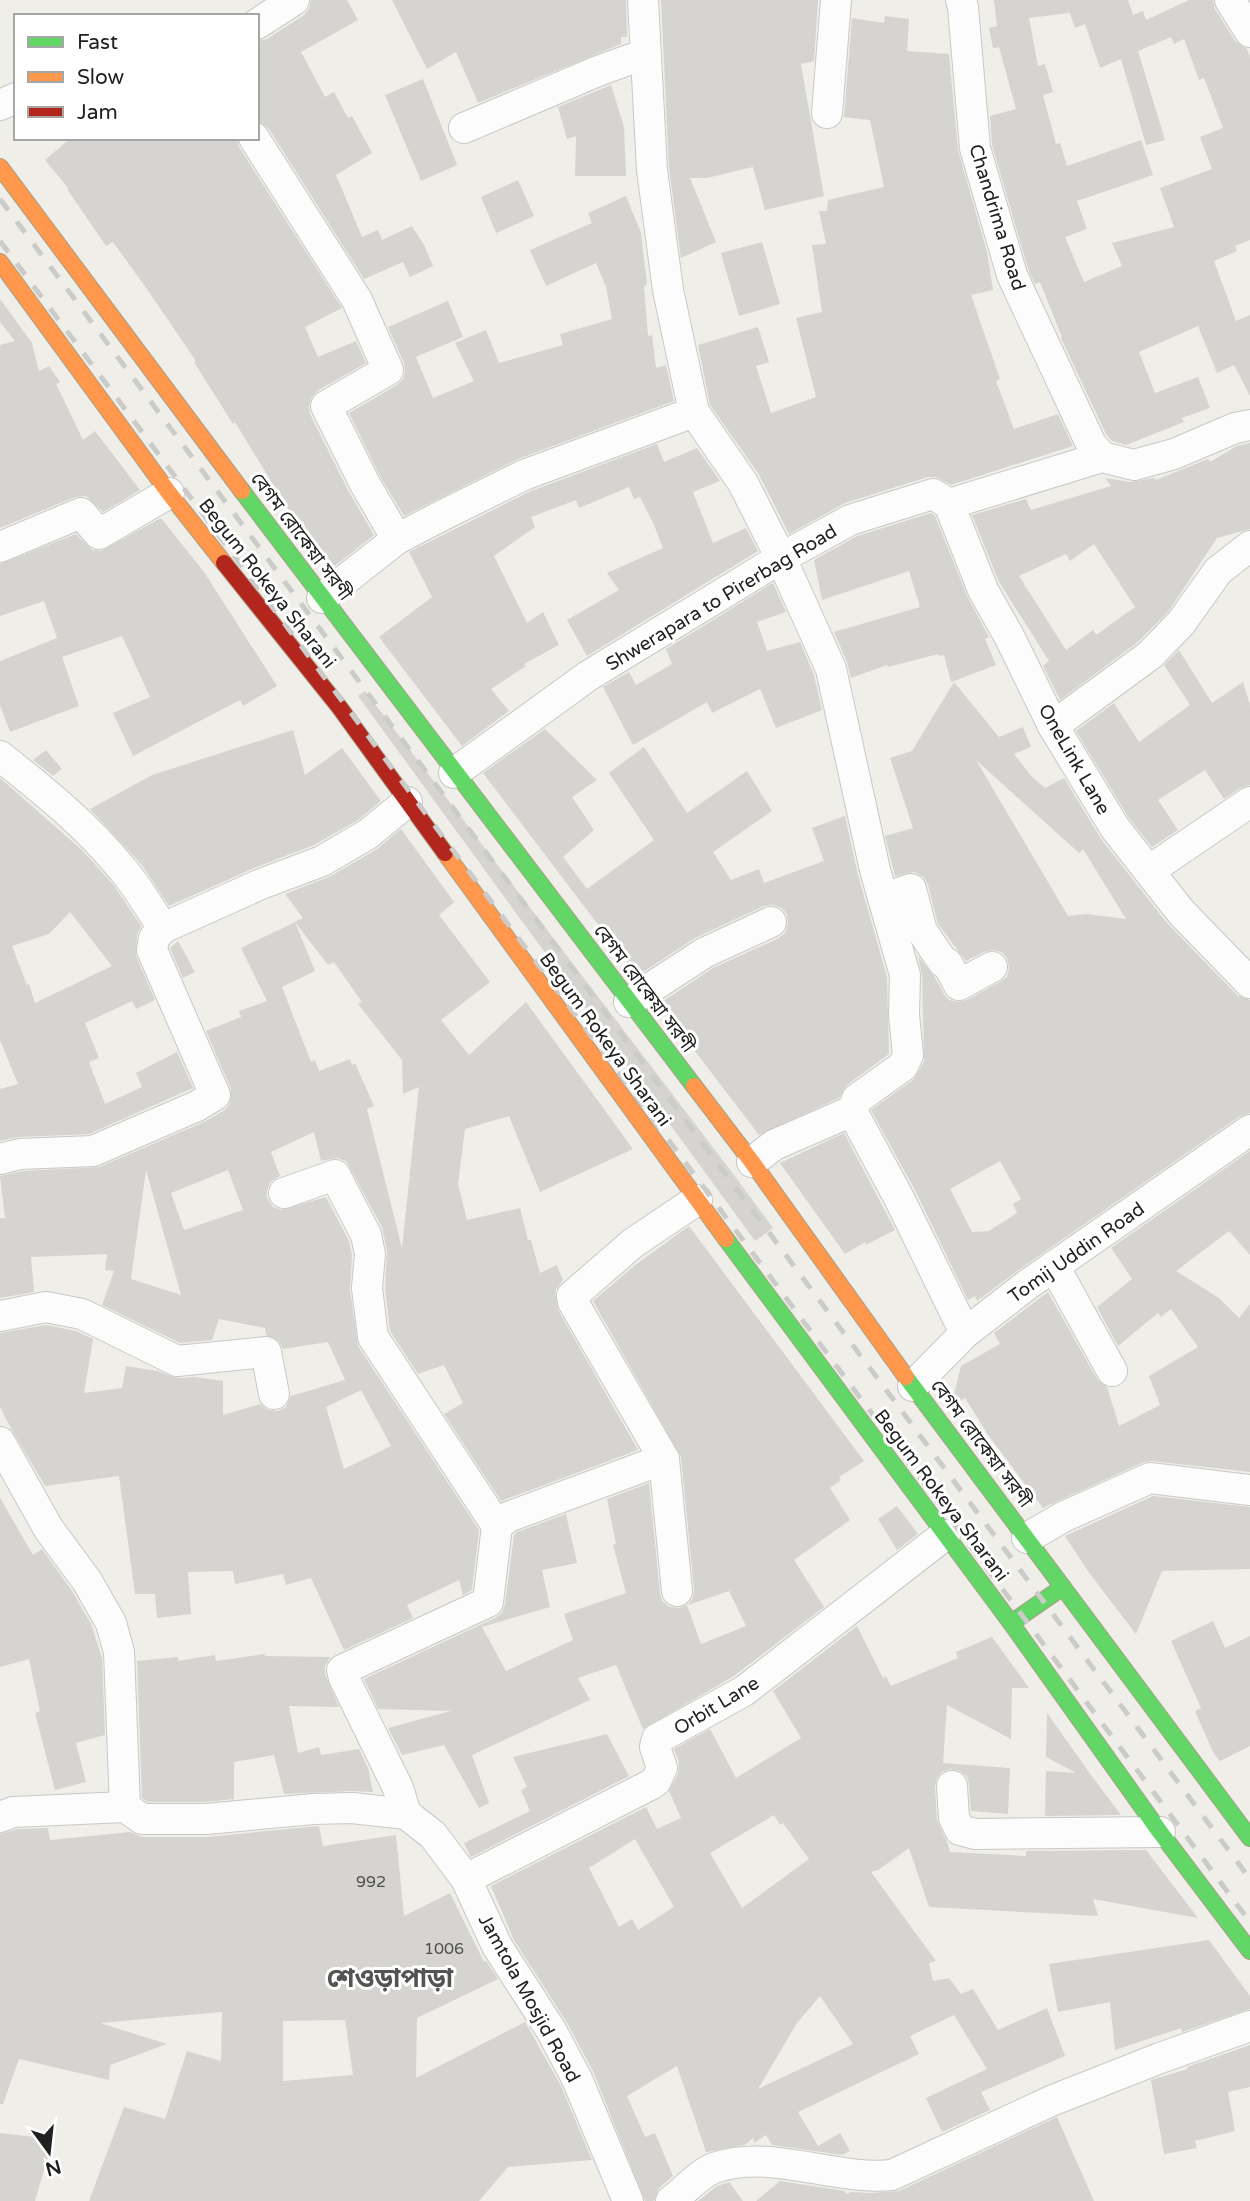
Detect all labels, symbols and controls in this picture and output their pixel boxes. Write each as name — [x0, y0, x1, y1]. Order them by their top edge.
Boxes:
legend — [14, 14, 259, 140]
text: Fast — [77, 30, 118, 55]
text: Slow — [77, 65, 125, 90]
text: Jam — [77, 100, 118, 125]
street label: Chandrima Road — [964, 141, 1030, 293]
street label: বেগম রোকেয়া সরণী — [246, 468, 358, 606]
street label: Begum Rokeya Sharani — [194, 494, 340, 673]
street label: Shwerapara to Pirerbag Road — [602, 520, 841, 676]
street label: OneLink Lane — [1034, 700, 1115, 819]
street label: বেগম রোকেয়া সরণী — [589, 920, 701, 1058]
street label: Begum Rokeya Sharani — [535, 948, 676, 1131]
street label: Tomij Uddin Road — [1004, 1198, 1149, 1308]
street label: বেগম রোকেয়া সরণী — [926, 1375, 1038, 1513]
street label: Begum Rokeya Sharani — [869, 1405, 1013, 1586]
street label: Orbit Lane — [670, 1672, 763, 1740]
house number: 992 — [356, 1872, 386, 1892]
street label: Jamtola Mosjid Road — [474, 1911, 585, 2086]
house number: 1006 — [424, 1939, 464, 1959]
district label: শেওড়াপাড়া — [327, 1963, 454, 1994]
north arrow — [14, 2117, 84, 2187]
text: N — [43, 2155, 63, 2180]

